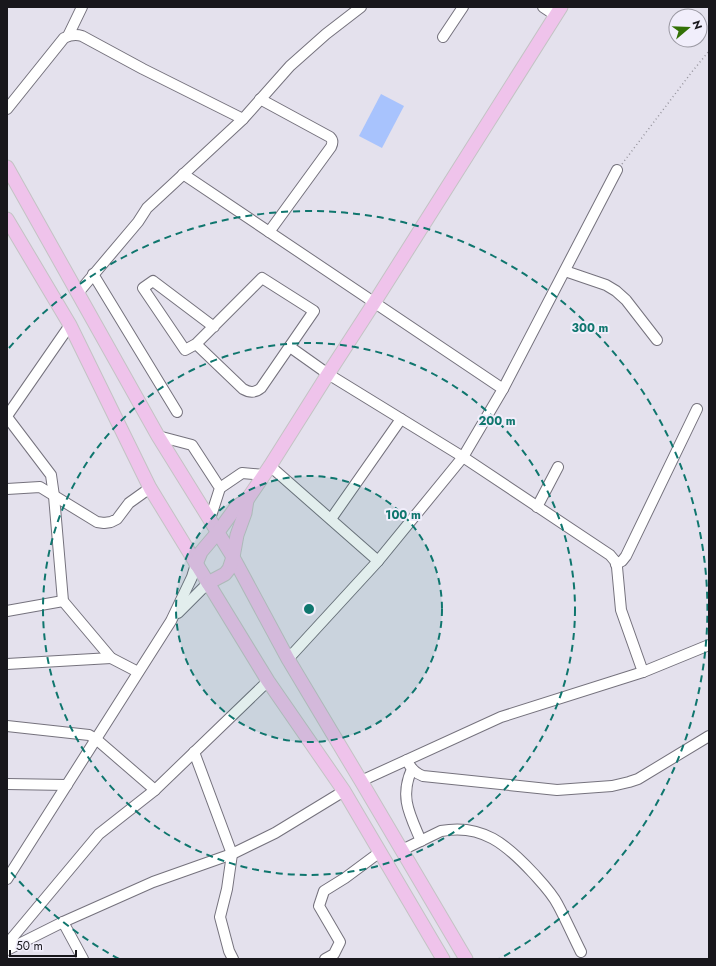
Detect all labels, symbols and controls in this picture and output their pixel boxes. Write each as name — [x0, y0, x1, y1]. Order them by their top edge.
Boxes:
north arrow — [668, 8, 708, 48]
text: N — [688, 18, 706, 31]
text: 300 m — [572, 319, 609, 337]
text: 200 m — [478, 412, 516, 430]
text: 100 m — [385, 506, 421, 524]
centre of rings — [302, 602, 316, 616]
scale bar — [10, 932, 76, 958]
text: 50 m — [16, 937, 43, 955]

